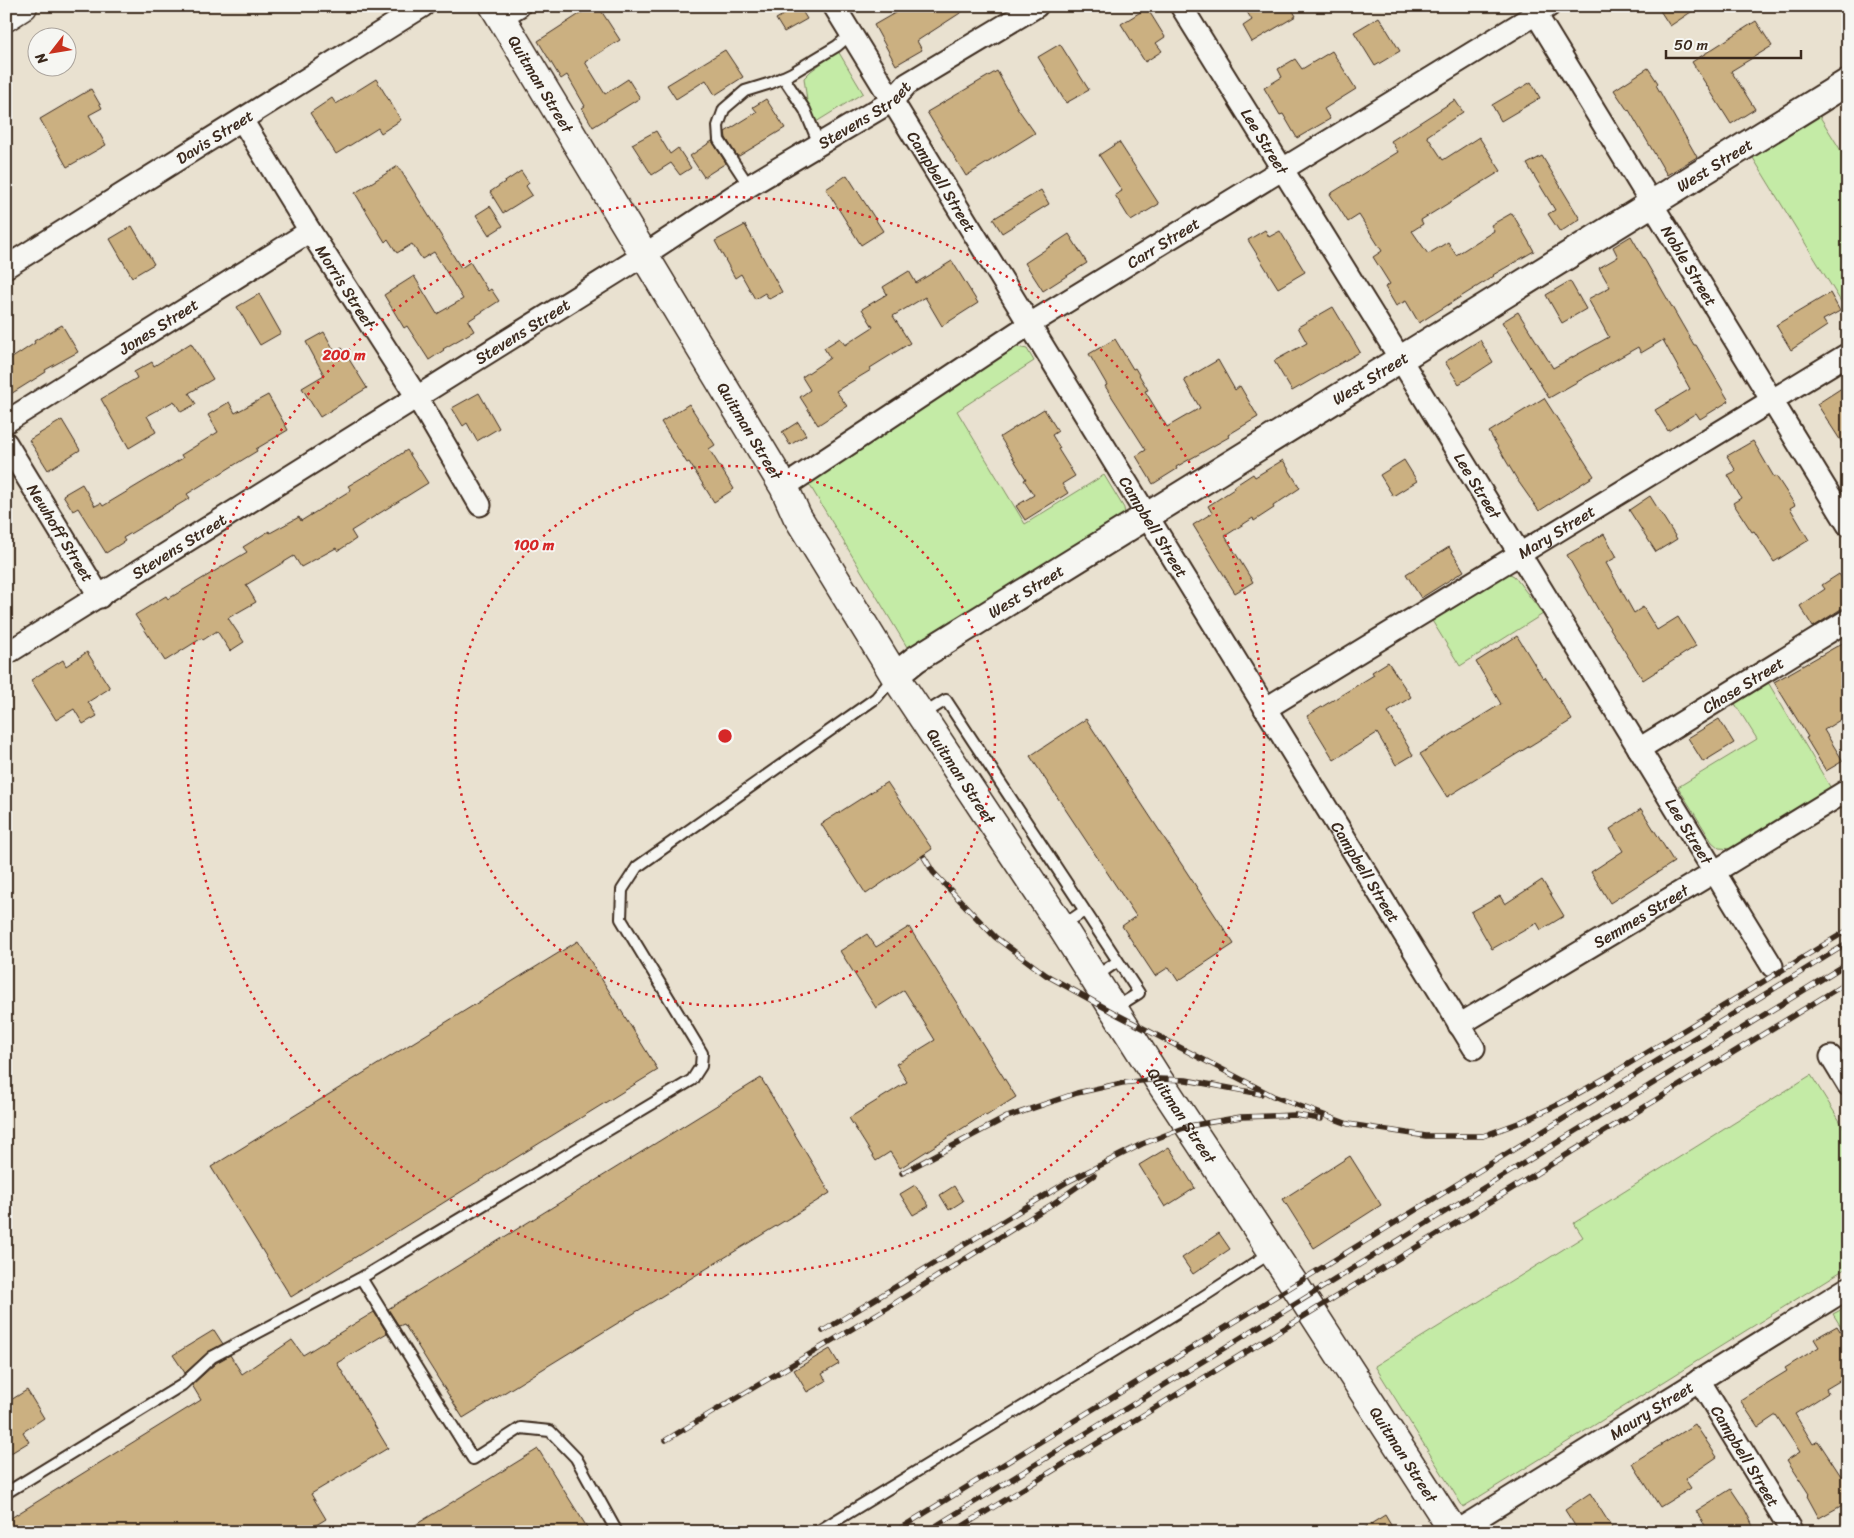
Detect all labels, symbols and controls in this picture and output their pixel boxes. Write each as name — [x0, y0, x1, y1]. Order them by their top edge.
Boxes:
north arrow — [28, 28, 78, 78]
scale bar — [1666, 28, 1802, 60]
street label: Quitman Street — [500, 29, 582, 139]
text: 50 m — [1674, 32, 1709, 58]
text: N — [28, 48, 55, 70]
street label: Stevens Street — [812, 74, 919, 157]
street label: Davis Street — [170, 101, 259, 172]
street label: Lee Street — [1233, 102, 1297, 181]
street label: Campbell Street — [899, 125, 984, 238]
street label: West Street — [1670, 130, 1758, 200]
street label: Carr Street — [1120, 209, 1205, 276]
street label: Noble Street — [1653, 219, 1726, 312]
street label: Morris Street — [308, 238, 384, 335]
street label: Jones Street — [112, 290, 204, 363]
street label: Stevens Street — [469, 290, 576, 372]
text: 200 m — [321, 342, 366, 368]
street label: West Street — [1326, 343, 1414, 413]
street label: Quitman Street — [709, 376, 791, 486]
street label: Lee Street — [1446, 446, 1510, 525]
street label: Campbell Street — [1111, 470, 1196, 583]
street label: Newhoff Street — [19, 478, 102, 588]
street label: Mary Street — [1512, 497, 1601, 567]
street label: Stevens Street — [125, 505, 233, 587]
text: 100 m — [514, 532, 555, 558]
street label: West Street — [982, 556, 1070, 626]
street label: Chase Street — [1696, 648, 1790, 721]
street label: Quitman Street — [919, 722, 1004, 830]
centre of rings — [716, 727, 734, 745]
street label: Lee Street — [1658, 792, 1721, 871]
street label: Campbell Street — [1323, 815, 1408, 928]
street label: Semmes Street — [1587, 875, 1695, 956]
street label: Quitman Street — [1140, 1062, 1225, 1170]
street label: Maury Street — [1603, 1373, 1699, 1448]
street label: Campbell Street — [1703, 1399, 1788, 1513]
street label: Quitman Street — [1362, 1400, 1446, 1509]

